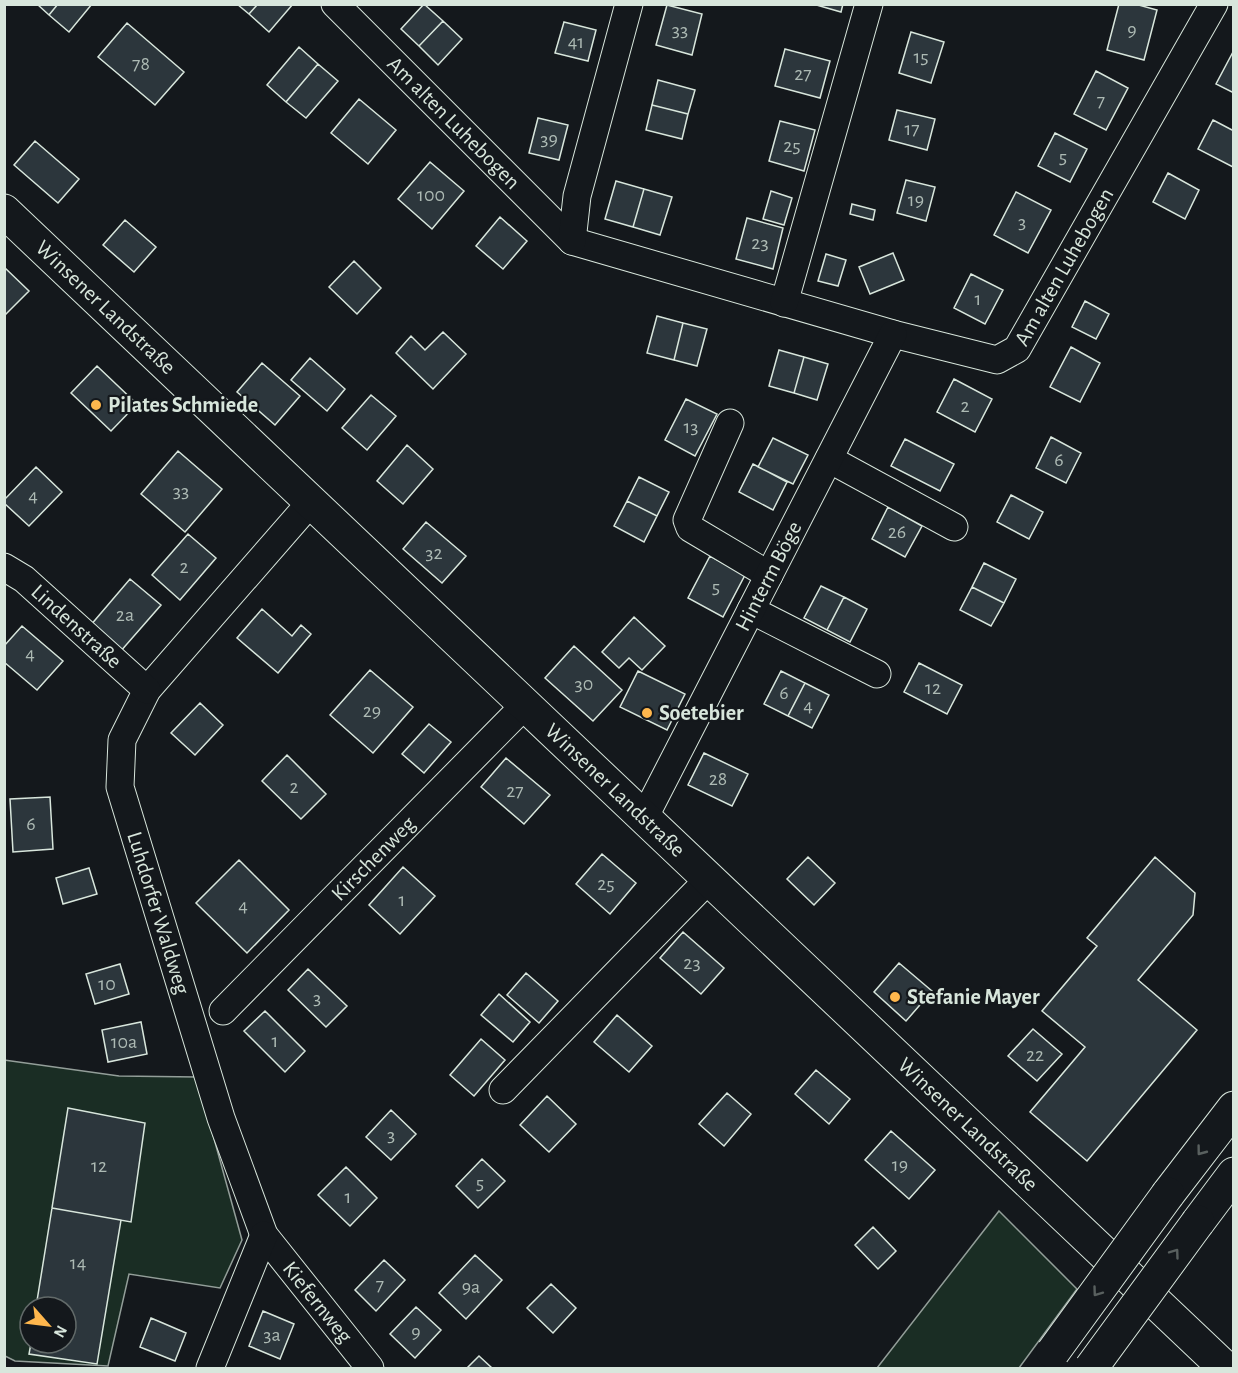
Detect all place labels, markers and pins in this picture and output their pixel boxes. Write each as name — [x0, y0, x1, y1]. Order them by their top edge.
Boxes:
place label: Pilates Schmiede — [108, 394, 258, 416]
marker: Pilates Schmiede — [89, 398, 103, 412]
place label: Soetebier — [659, 702, 744, 724]
marker: Soetebier — [640, 706, 654, 720]
place label: Stefanie Mayer — [907, 986, 1040, 1009]
marker: Stefanie Mayer — [888, 990, 902, 1004]

